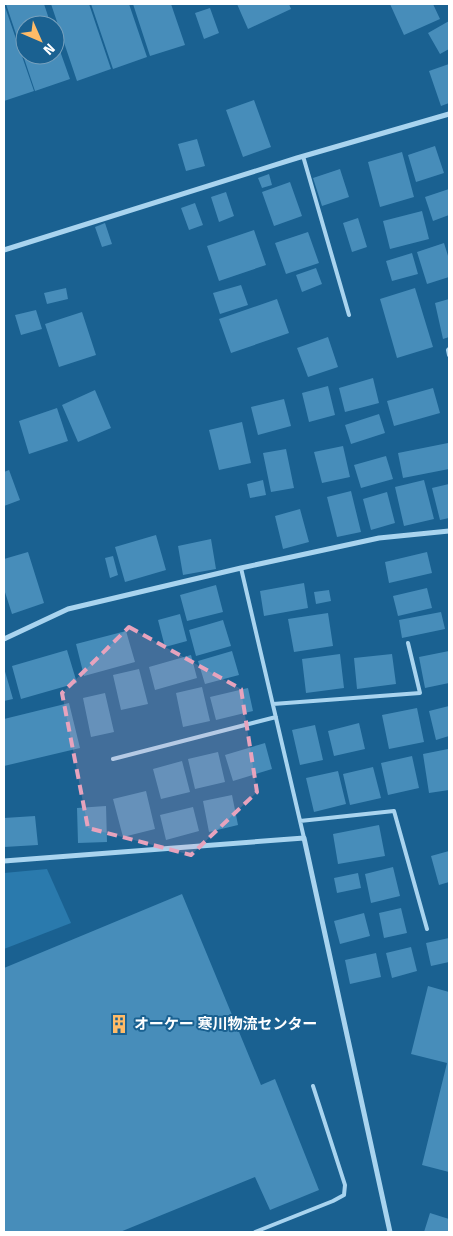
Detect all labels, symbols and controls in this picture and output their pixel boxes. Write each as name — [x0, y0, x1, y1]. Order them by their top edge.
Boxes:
north arrow — [15, 15, 65, 65]
text: N — [40, 40, 58, 58]
building icon: オーケー 寒川物流センター — [108, 1013, 130, 1035]
place label: オーケー 寒川物流センター — [134, 1015, 318, 1033]

